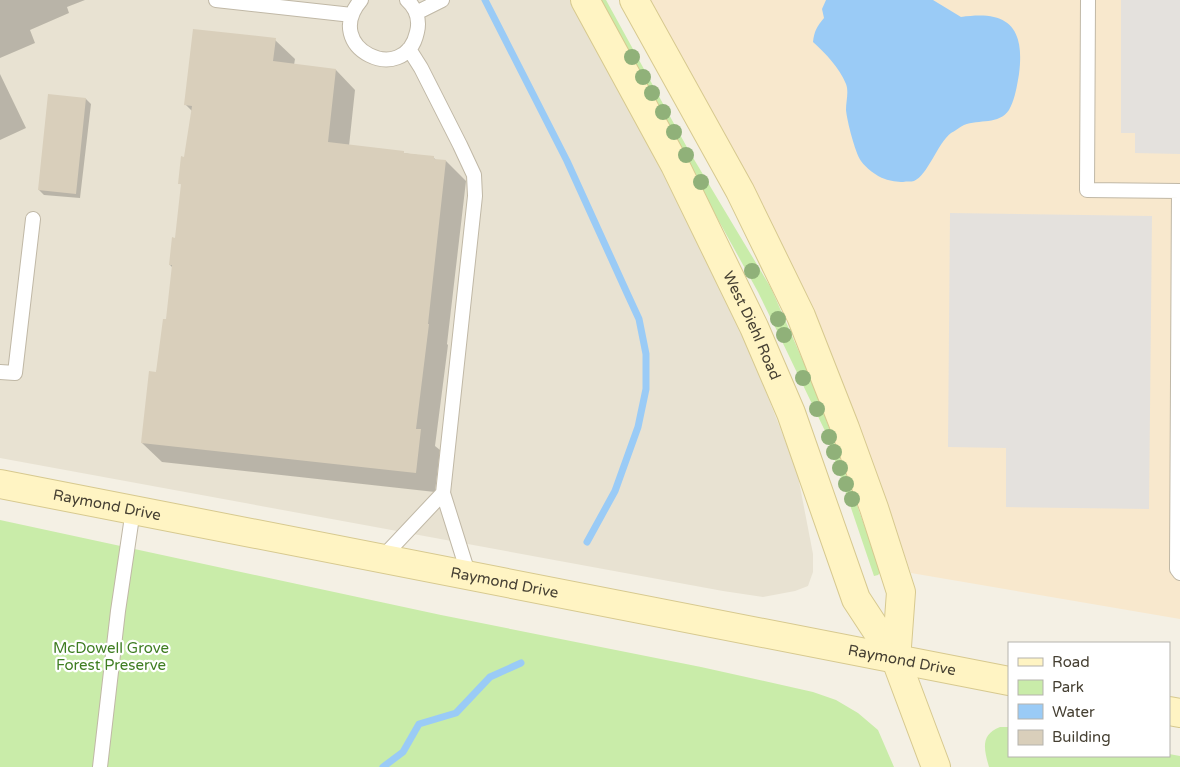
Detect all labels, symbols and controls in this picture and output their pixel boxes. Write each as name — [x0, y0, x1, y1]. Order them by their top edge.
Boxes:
street label: West Diehl Road — [719, 268, 785, 383]
street label: Raymond Drive — [52, 486, 162, 524]
street label: Raymond Drive — [449, 563, 560, 602]
park label: McDowell Grove Forest Preserve — [53, 639, 169, 674]
street label: Raymond Drive — [847, 641, 957, 679]
legend — [1008, 642, 1170, 757]
text: Road — [1052, 653, 1090, 671]
text: Park — [1052, 678, 1084, 696]
text: Water — [1052, 703, 1095, 721]
text: Building — [1052, 728, 1111, 746]

